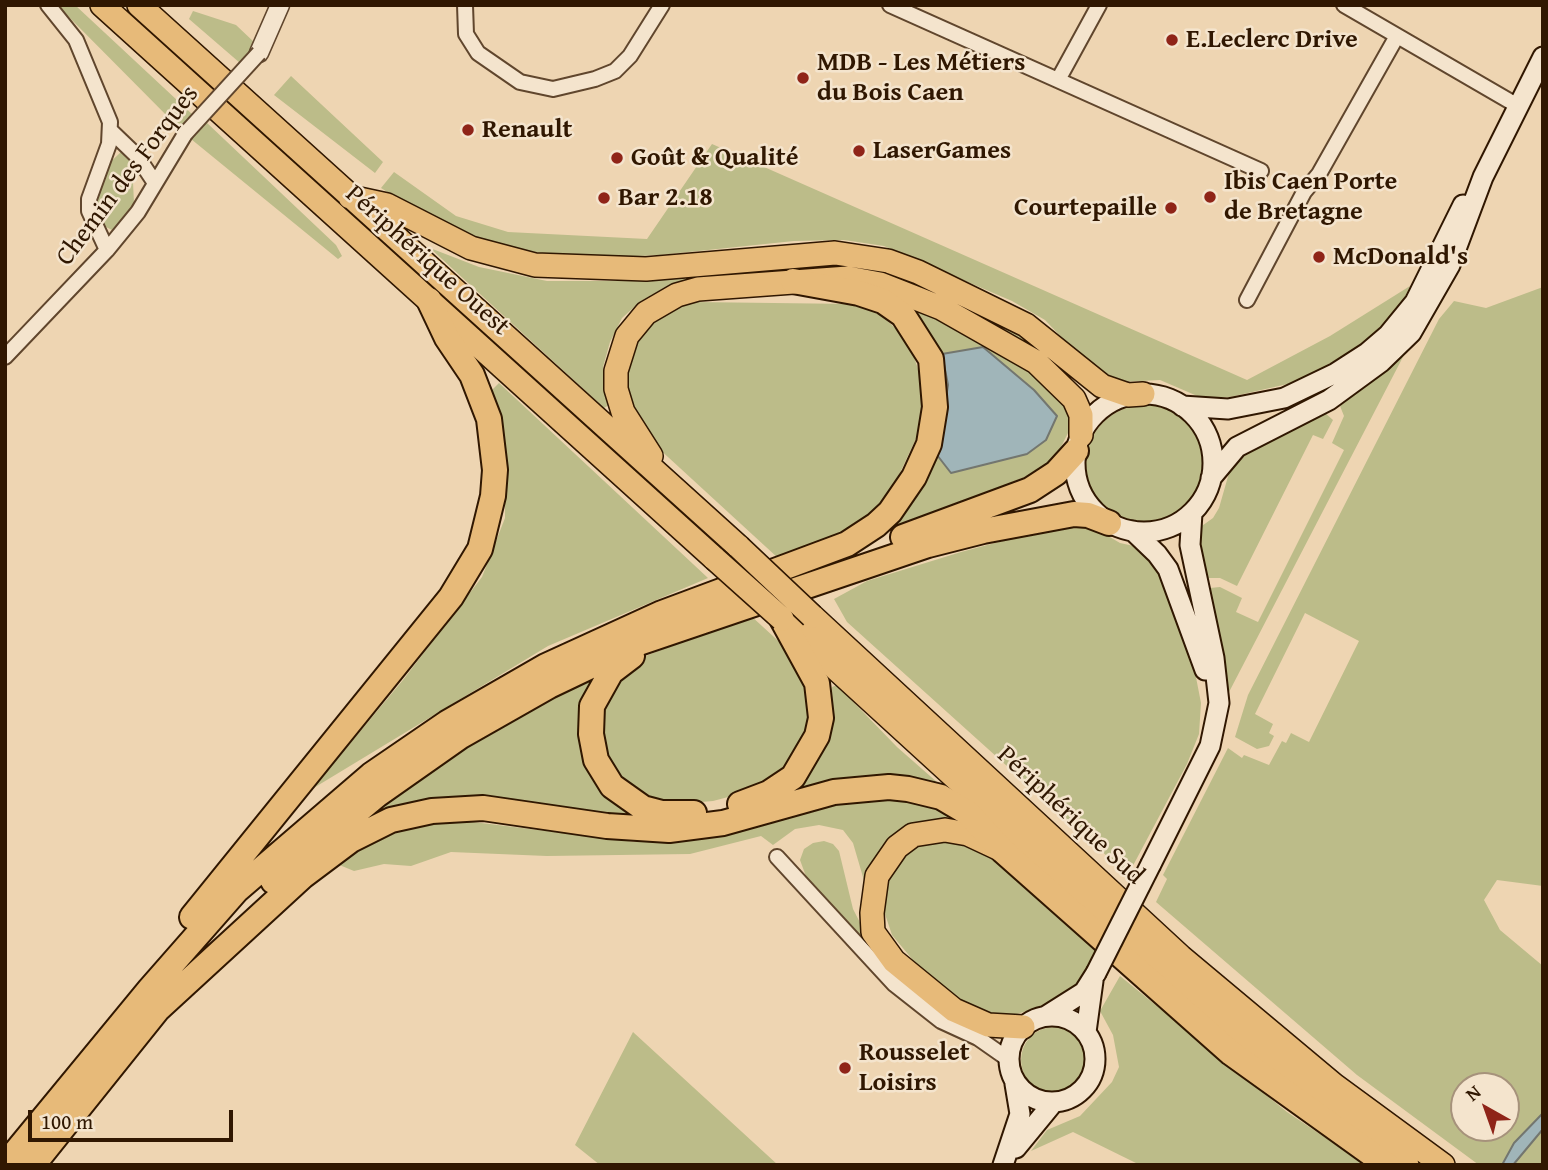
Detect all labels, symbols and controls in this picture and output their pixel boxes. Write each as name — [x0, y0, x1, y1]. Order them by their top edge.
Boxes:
place label: E.Leclerc Drive — [1186, 24, 1358, 56]
marker: E.Leclerc Drive — [1164, 32, 1180, 48]
place label: MDB - Les Métiers du Bois Caen — [817, 47, 1025, 108]
marker: MDB - Les Métiers du Bois Caen — [795, 70, 811, 86]
street label: Chemin des Forques — [50, 80, 206, 272]
place label: Renault — [482, 114, 572, 146]
marker: Renault — [460, 122, 476, 138]
place label: LaserGames — [873, 135, 1011, 167]
place label: Goût & Qualité — [631, 142, 798, 174]
marker: LaserGames — [851, 143, 867, 159]
marker: Goût & Qualité — [609, 150, 625, 166]
place label: Ibis Caen Porte de Bretagne — [1224, 166, 1397, 228]
street label: Périphérique Ouest — [338, 179, 516, 343]
place label: Bar 2.18 — [618, 182, 713, 214]
marker: Ibis Caen Porte de Bretagne — [1202, 189, 1218, 205]
marker: Bar 2.18 — [596, 190, 612, 206]
place label: Courtepaille — [1014, 192, 1157, 224]
marker: Courtepaille — [1163, 200, 1179, 216]
place label: McDonald's — [1333, 241, 1468, 273]
marker: McDonald's — [1311, 249, 1327, 265]
street label: Périphérique Sud — [990, 740, 1150, 892]
place label: Rousselet Loisirs — [859, 1037, 970, 1098]
marker: Rousselet Loisirs — [837, 1060, 853, 1076]
north arrow — [1450, 1072, 1520, 1142]
text: N — [1459, 1078, 1487, 1107]
scale bar — [32, 1096, 236, 1140]
text: 100 m — [41, 1106, 93, 1137]

